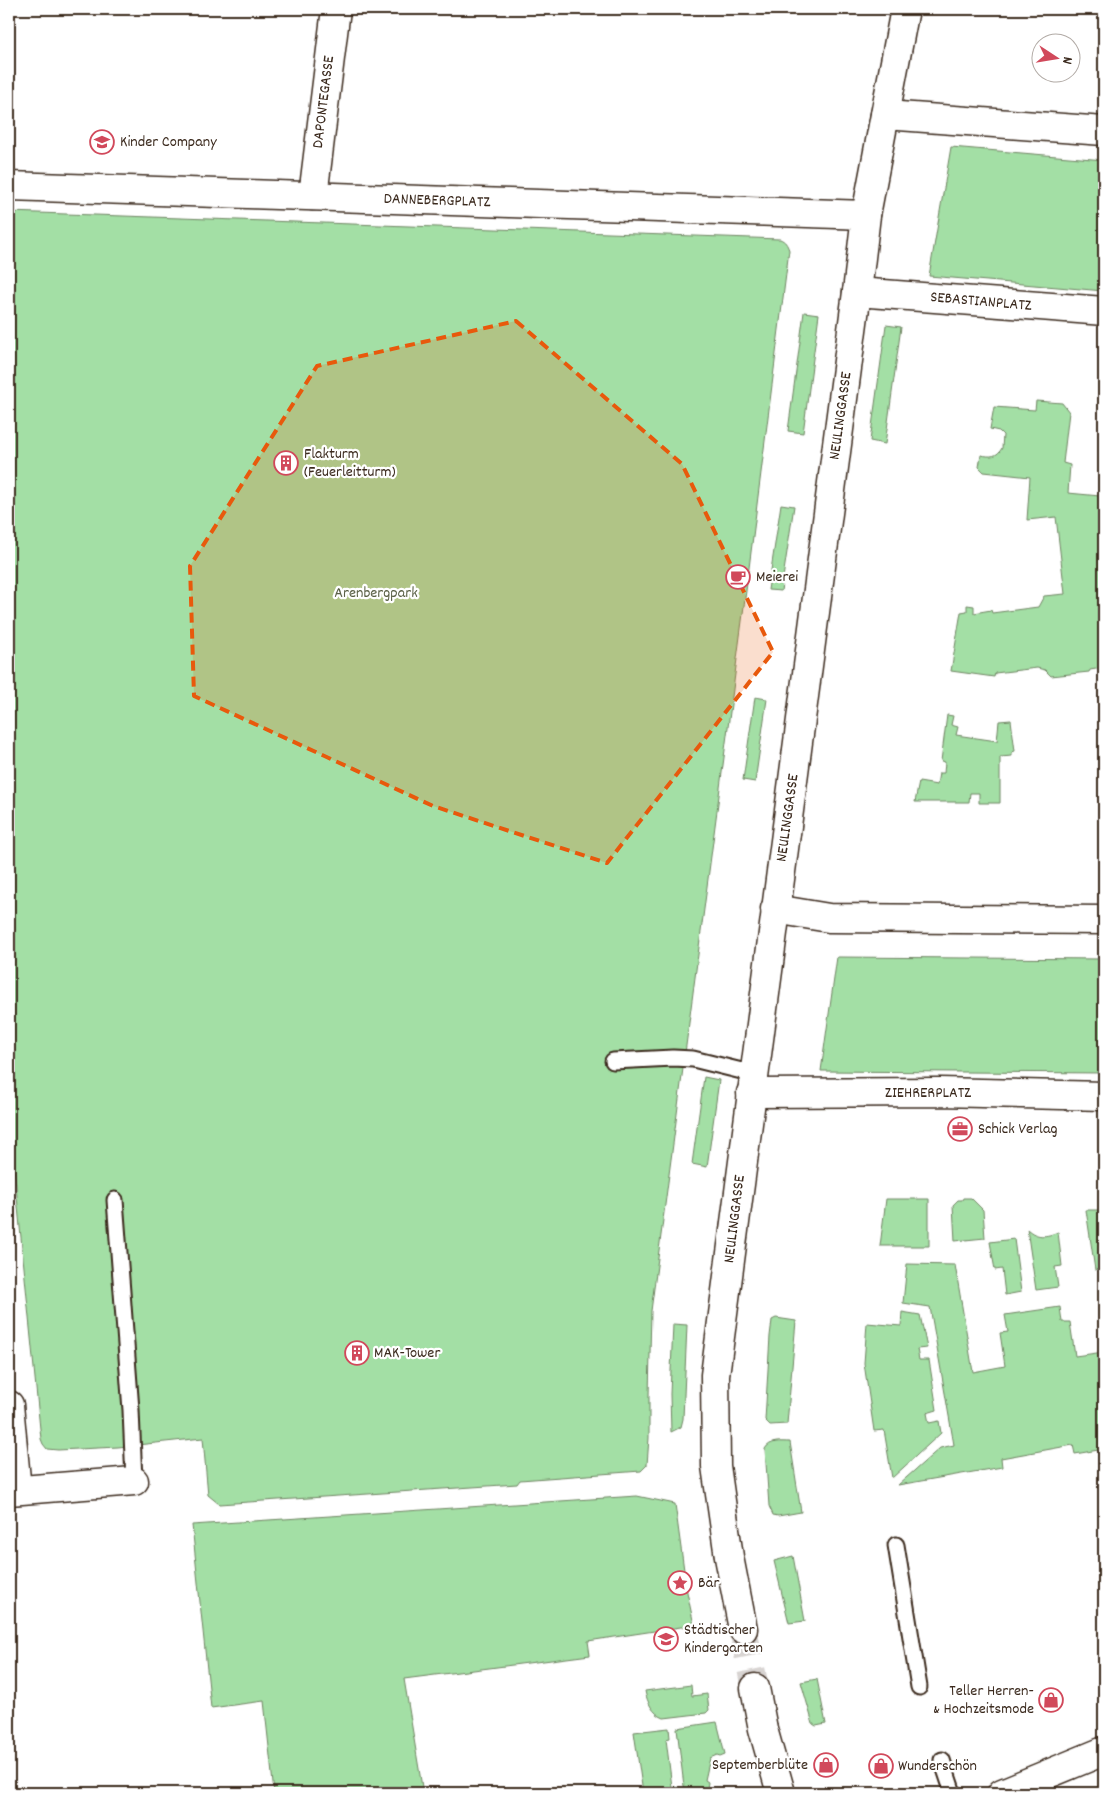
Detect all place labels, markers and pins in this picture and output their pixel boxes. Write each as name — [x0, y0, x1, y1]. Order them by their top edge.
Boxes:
school or university icon: Kinder Company — [89, 129, 115, 155]
place label: Kinder Company — [120, 131, 217, 154]
place label: Flakturm (Feuerleitturm) — [304, 443, 395, 484]
building icon: Flakturm (Feuerleitturm) — [273, 450, 299, 476]
cafe icon: Meierei — [725, 564, 751, 590]
place label: Meierei — [756, 566, 798, 589]
office icon: Schick Verlag — [947, 1116, 973, 1142]
place label: Schick Verlag — [978, 1118, 1057, 1141]
building icon: MAK-Tower — [344, 1340, 370, 1366]
place label: MAK-Tower — [374, 1342, 440, 1365]
place icon: Bär — [667, 1570, 693, 1596]
place label: Bär — [698, 1572, 720, 1595]
place label: Städtischer Kindergarten — [684, 1619, 763, 1660]
school or university icon: Städtischer Kindergarten — [653, 1626, 679, 1652]
place label: Teller Herren- & Hochzeitsmode — [933, 1680, 1034, 1721]
shop icon: Teller Herren- & Hochzeitsmode — [1038, 1687, 1064, 1713]
shop icon: Septemberblüte — [813, 1752, 839, 1778]
shop icon: Wunderschön — [868, 1753, 894, 1779]
place label: Septemberblüte — [712, 1754, 808, 1777]
place label: Wunderschön — [898, 1755, 977, 1778]

